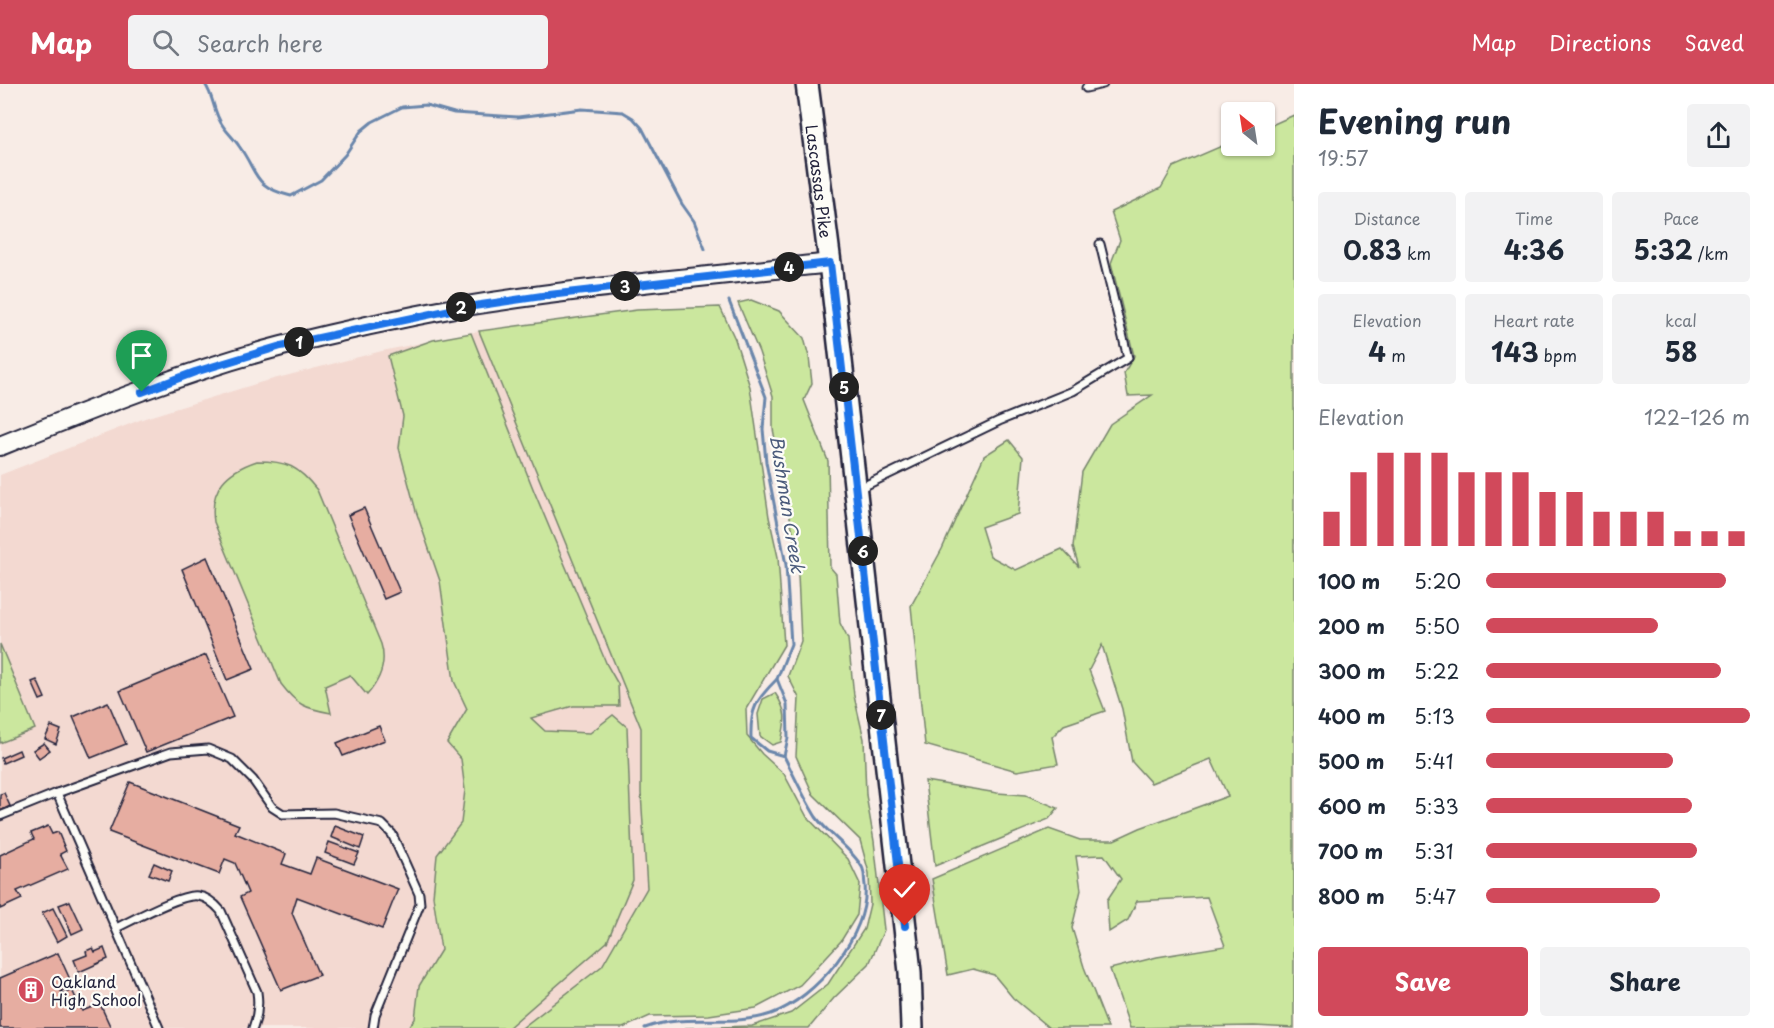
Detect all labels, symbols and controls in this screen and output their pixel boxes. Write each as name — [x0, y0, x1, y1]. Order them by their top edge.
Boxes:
search box — [128, 15, 548, 69]
text: Map — [30, 21, 92, 64]
icon: search — [149, 26, 182, 59]
text: Search here — [197, 26, 323, 59]
text: Map — [1471, 26, 1516, 58]
text: Directions — [1549, 26, 1651, 58]
text: Saved — [1684, 26, 1744, 58]
text: Evening run — [1318, 95, 1511, 145]
north arrow — [1221, 102, 1275, 156]
map controls — [1221, 102, 1275, 156]
button: share — [1687, 104, 1750, 167]
street label: Lascassas Pike — [800, 123, 839, 239]
text: 19:57 — [1318, 143, 1368, 173]
text: Distance — [1353, 206, 1421, 230]
text: Time — [1515, 206, 1553, 230]
text: Pace — [1663, 206, 1699, 230]
text: 0.83 — [1343, 230, 1402, 269]
text: 4:36 — [1504, 230, 1564, 269]
text: 5:32 — [1634, 230, 1693, 269]
text: km — [1402, 241, 1431, 265]
text: /km — [1693, 241, 1728, 265]
pin: 4 — [774, 252, 804, 282]
text: 4 — [784, 255, 794, 279]
pin: 3 — [610, 271, 640, 301]
text: 3 — [620, 274, 630, 298]
pin: 2 — [446, 292, 476, 322]
text: 2 — [455, 295, 467, 319]
text: Elevation — [1352, 308, 1422, 332]
text: Heart rate — [1494, 308, 1574, 332]
text: kcal — [1665, 308, 1697, 332]
pin: 1 — [284, 327, 314, 357]
pin — [116, 330, 167, 392]
text: 1 — [295, 330, 303, 354]
text: 4 — [1368, 332, 1386, 371]
text: 143 — [1491, 332, 1539, 371]
text: 58 — [1665, 332, 1697, 371]
icon: arrive — [125, 339, 158, 372]
text: m — [1386, 343, 1406, 367]
text: bpm — [1539, 343, 1577, 367]
pin: 5 — [829, 372, 859, 402]
text: 5 — [839, 375, 849, 399]
text: Elevation — [1318, 402, 1404, 432]
text: 122–126 m — [1644, 402, 1750, 432]
water label: Bushman Creek — [764, 433, 812, 576]
pin: 6 — [848, 536, 878, 566]
text: 6 — [857, 539, 869, 563]
text: 100 m — [1318, 566, 1380, 596]
text: 5:20 — [1414, 566, 1461, 596]
text: 200 m — [1318, 611, 1385, 641]
text: 5:50 — [1414, 611, 1460, 641]
text: 300 m — [1318, 656, 1386, 686]
text: 5:22 — [1414, 656, 1459, 686]
pin: 7 — [866, 700, 896, 730]
text: 400 m — [1318, 701, 1386, 731]
text: 5:13 — [1414, 701, 1455, 731]
text: 7 — [876, 703, 886, 727]
text: 500 m — [1318, 746, 1385, 776]
text: 5:41 — [1414, 746, 1454, 776]
text: 600 m — [1318, 791, 1386, 821]
text: 5:33 — [1414, 791, 1459, 821]
text: 700 m — [1318, 836, 1383, 866]
text: 5:31 — [1414, 836, 1454, 866]
pin — [879, 864, 930, 926]
icon: check — [888, 873, 921, 906]
text: 800 m — [1318, 881, 1385, 911]
text: 5:47 — [1414, 881, 1456, 911]
button: Save — [1318, 947, 1528, 1016]
button: Share — [1540, 947, 1750, 1016]
place label: Oakland High School — [51, 969, 141, 1011]
building icon: Oakland High School — [16, 975, 46, 1005]

